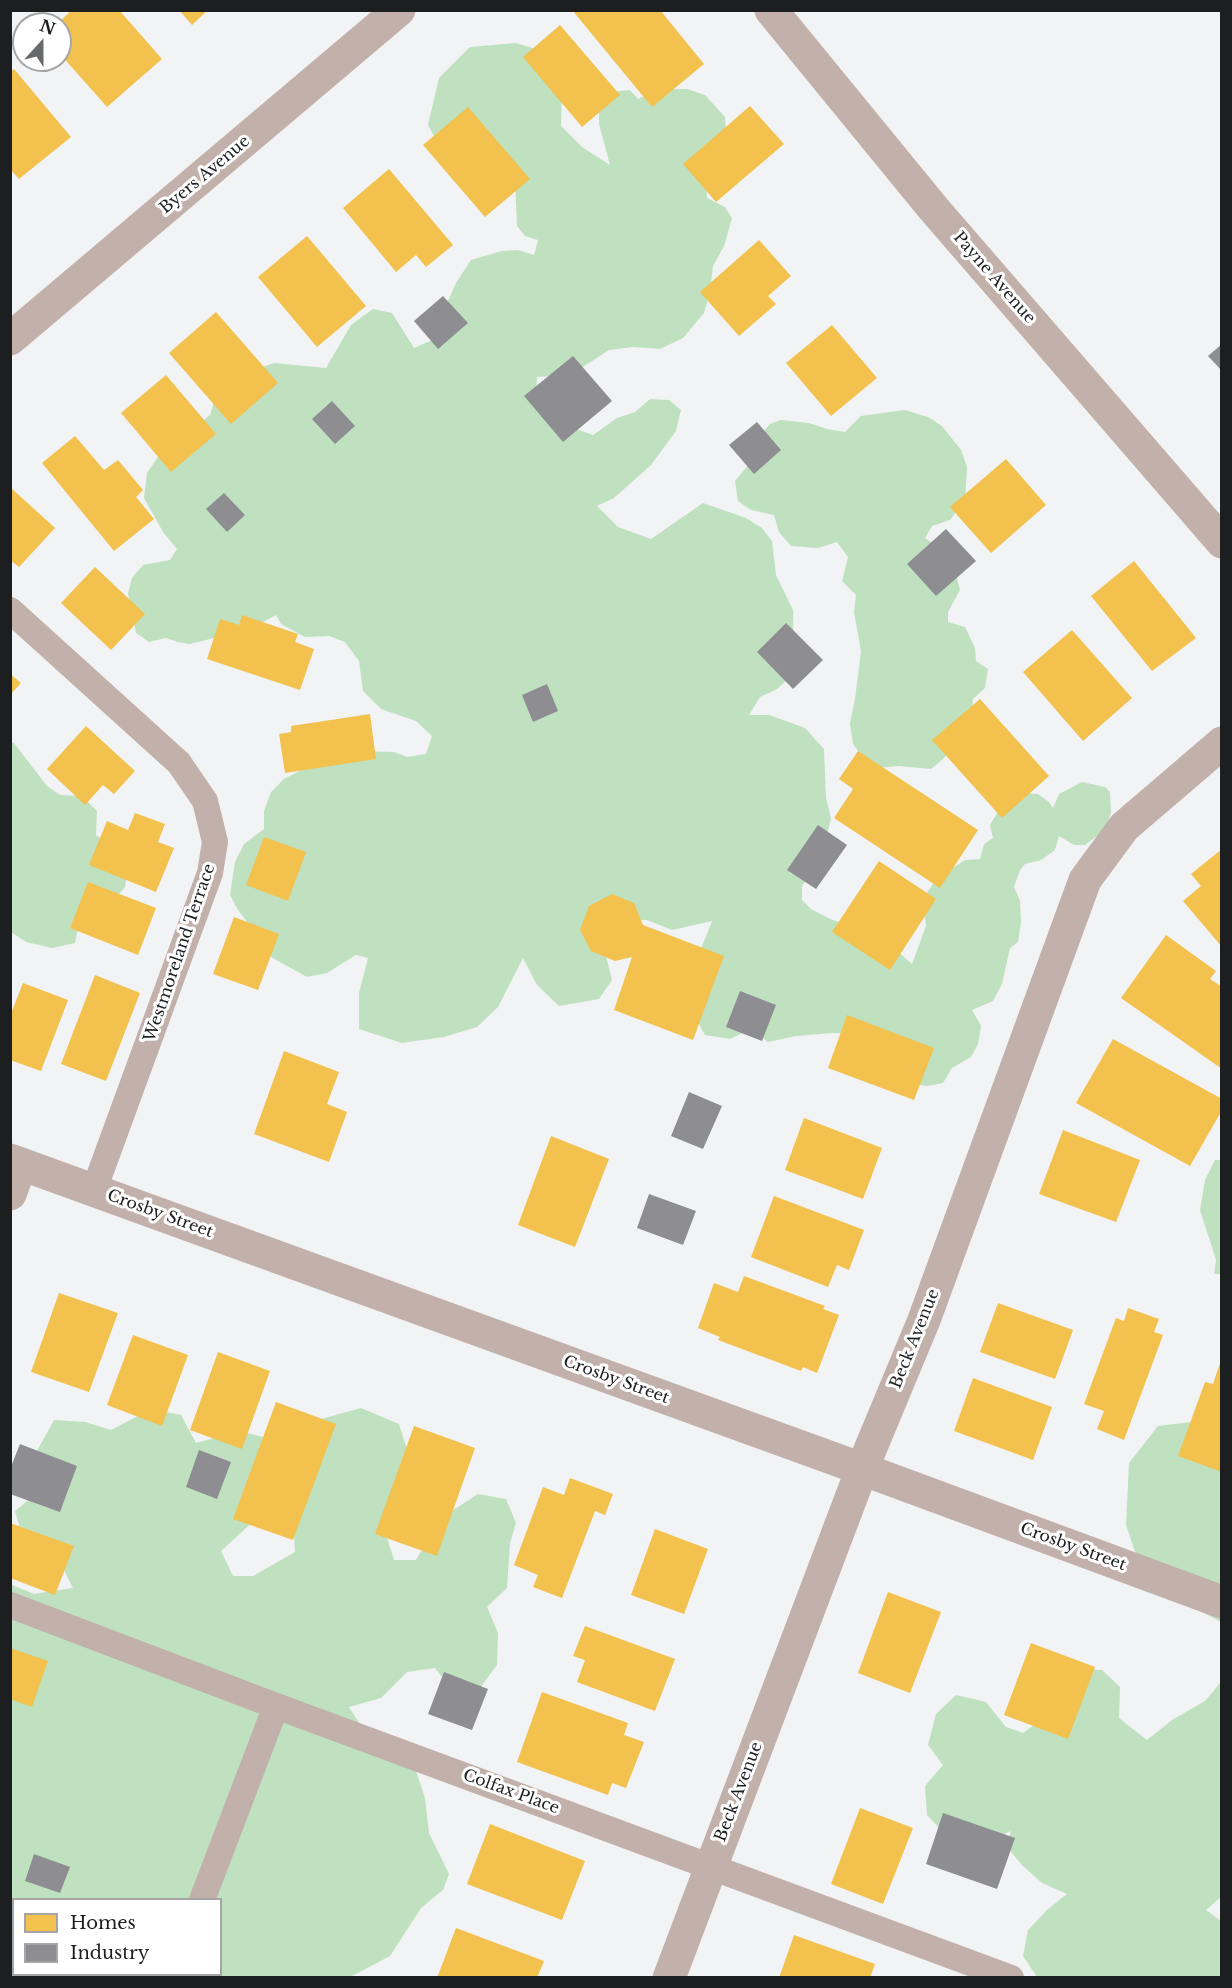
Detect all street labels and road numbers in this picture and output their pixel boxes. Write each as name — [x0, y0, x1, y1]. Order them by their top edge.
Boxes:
street label: Byers Avenue — [156, 132, 254, 218]
street label: Payne Avenue — [949, 228, 1039, 328]
street label: Westmoreland Terrace — [140, 861, 220, 1045]
street label: Crosby Street — [104, 1186, 216, 1242]
street label: Beck Avenue — [886, 1287, 944, 1391]
street label: Crosby Street — [560, 1352, 672, 1408]
street label: Crosby Street — [1017, 1519, 1129, 1575]
street label: Beck Avenue — [711, 1739, 767, 1845]
street label: Colfax Place — [460, 1766, 562, 1818]

